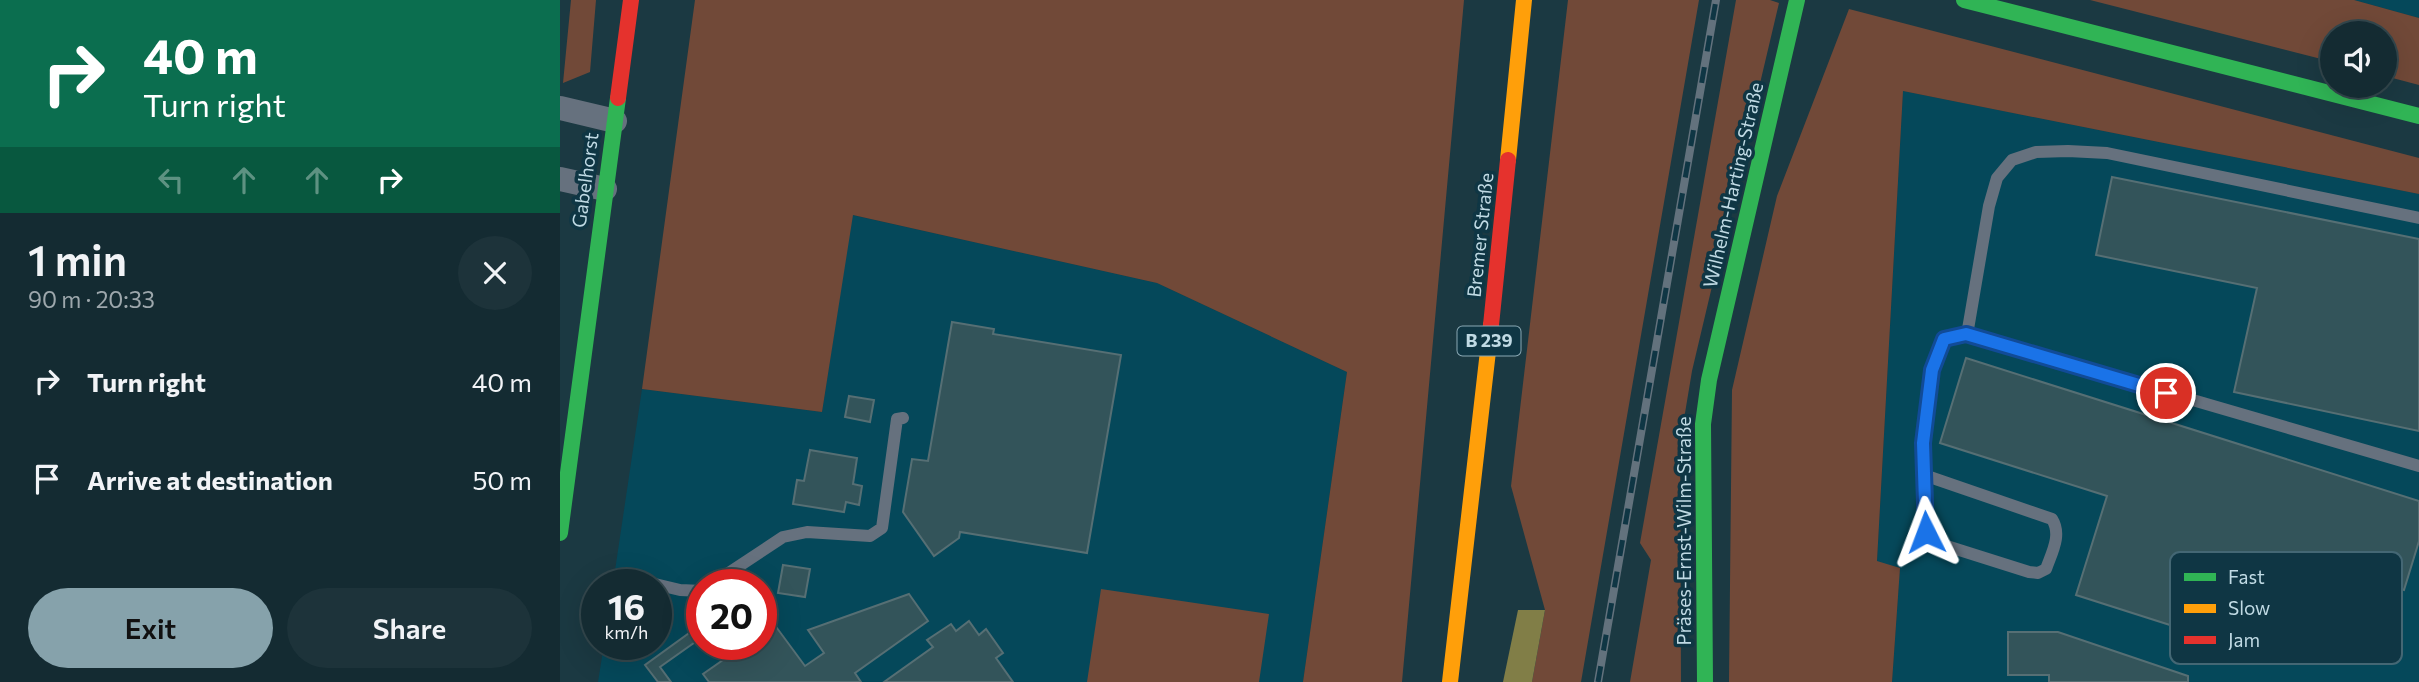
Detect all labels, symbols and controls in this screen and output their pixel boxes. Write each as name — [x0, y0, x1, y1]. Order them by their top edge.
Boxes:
map controls — [2320, 21, 2397, 98]
button: sound — [2320, 21, 2397, 98]
text: 40 m — [143, 24, 258, 84]
icon: right — [28, 28, 119, 119]
street label: Wilhelm-Harting-Straße — [1698, 80, 1767, 290]
text: Turn right — [143, 84, 286, 124]
street label: Gabelhorst — [566, 131, 603, 229]
icon: left — [152, 161, 190, 199]
icon: ahead — [225, 161, 263, 199]
icon: ahead — [298, 161, 336, 199]
icon: right — [371, 161, 409, 199]
street label: Bremer Straße — [1462, 172, 1497, 298]
text: 1 min — [28, 233, 127, 285]
button: close — [458, 236, 532, 310]
text: 90 m · 20:33 — [28, 285, 155, 313]
road number: B 239 — [1458, 326, 1520, 356]
icon: right — [28, 362, 66, 400]
pin — [2136, 363, 2196, 423]
text: Turn right — [87, 366, 206, 397]
text: 40 m — [472, 366, 532, 397]
icon: arrive — [2147, 374, 2185, 412]
street label: Präses-Ernst-Wilm-Straße — [1672, 416, 1695, 646]
icon: arrive — [28, 460, 66, 498]
text: Arrive at destination — [87, 464, 333, 495]
text: 50 m — [472, 464, 532, 495]
position arrow — [1889, 495, 1963, 569]
legend — [2170, 552, 2402, 664]
text: Fast — [2228, 565, 2265, 588]
speed limit sign: 20 — [686, 569, 777, 660]
text: 16 — [608, 584, 645, 627]
button: Exit — [28, 588, 273, 668]
button: Share — [287, 588, 532, 668]
text: Slow — [2228, 596, 2270, 619]
text: km/h — [605, 621, 648, 643]
text: Jam — [2228, 628, 2260, 651]

